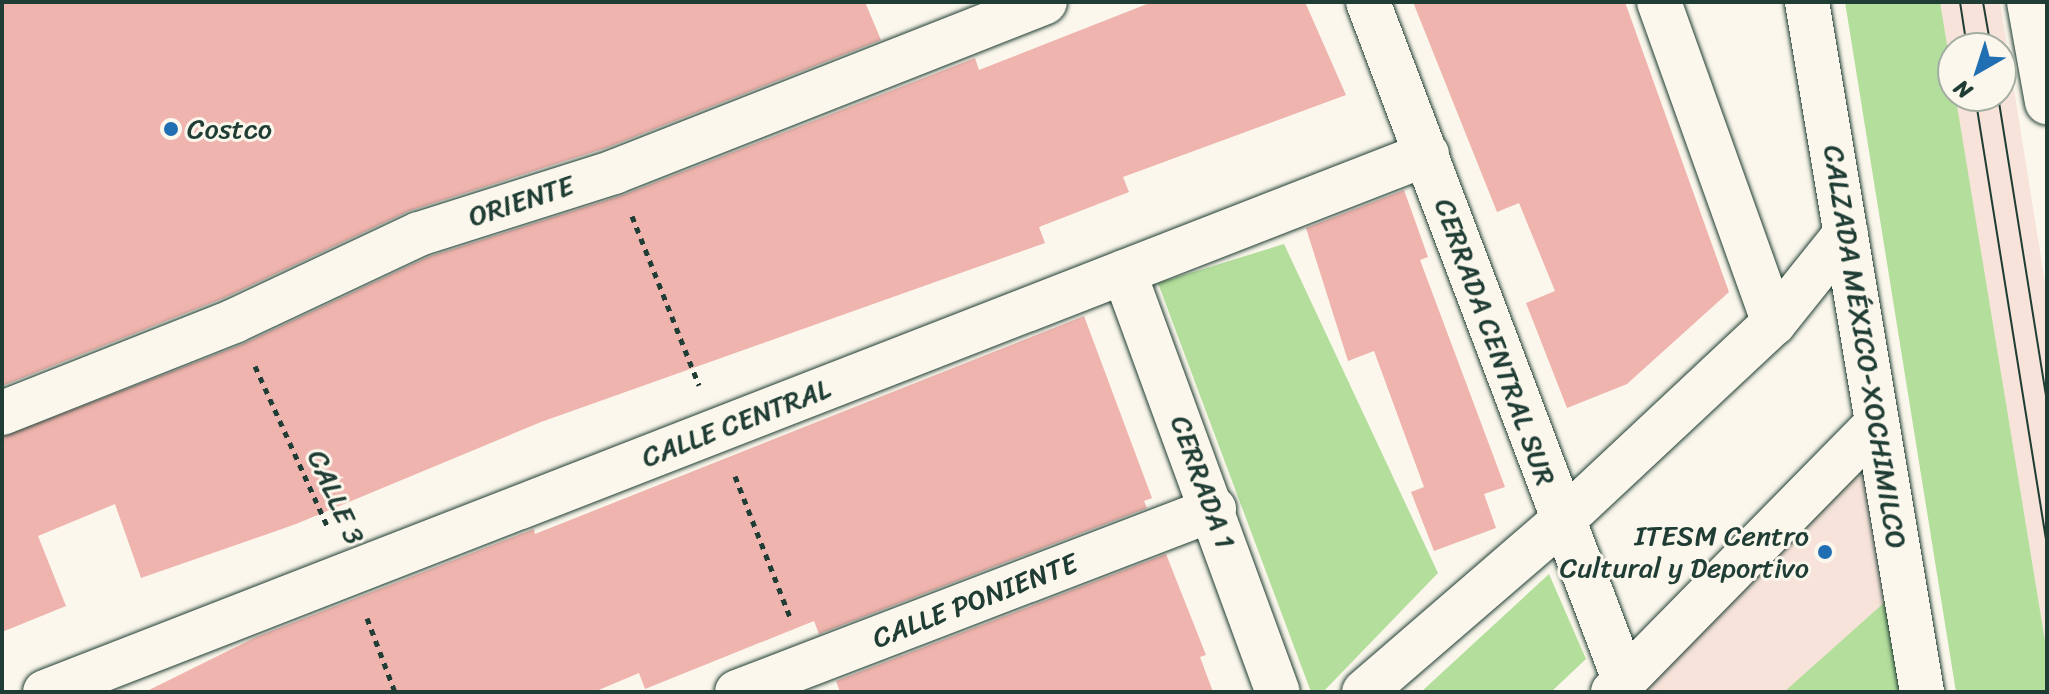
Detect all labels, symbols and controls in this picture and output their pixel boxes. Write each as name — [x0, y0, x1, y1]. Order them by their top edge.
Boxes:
north arrow — [1937, 32, 2017, 112]
text: N — [1945, 70, 1981, 109]
place label: Costco — [187, 112, 272, 146]
marker: Costco — [162, 120, 180, 138]
street label: CALZADA MÉXICO-XOCHIMILCO — [1817, 144, 1913, 550]
street label: ORIENTE — [464, 168, 578, 234]
street label: CERRADA CENTRAL SUR — [1428, 194, 1562, 490]
street label: CALLE CENTRAL — [637, 372, 835, 474]
street label: CERRADA 1 — [1163, 411, 1243, 553]
street label: CALLE 3 — [300, 445, 372, 549]
place label: ITESM Centro Cultural y Deportivo — [1561, 519, 1809, 585]
marker: ITESM Centro Cultural y Deportivo — [1816, 543, 1834, 561]
street label: CALLE PONIENTE — [869, 547, 1081, 655]

